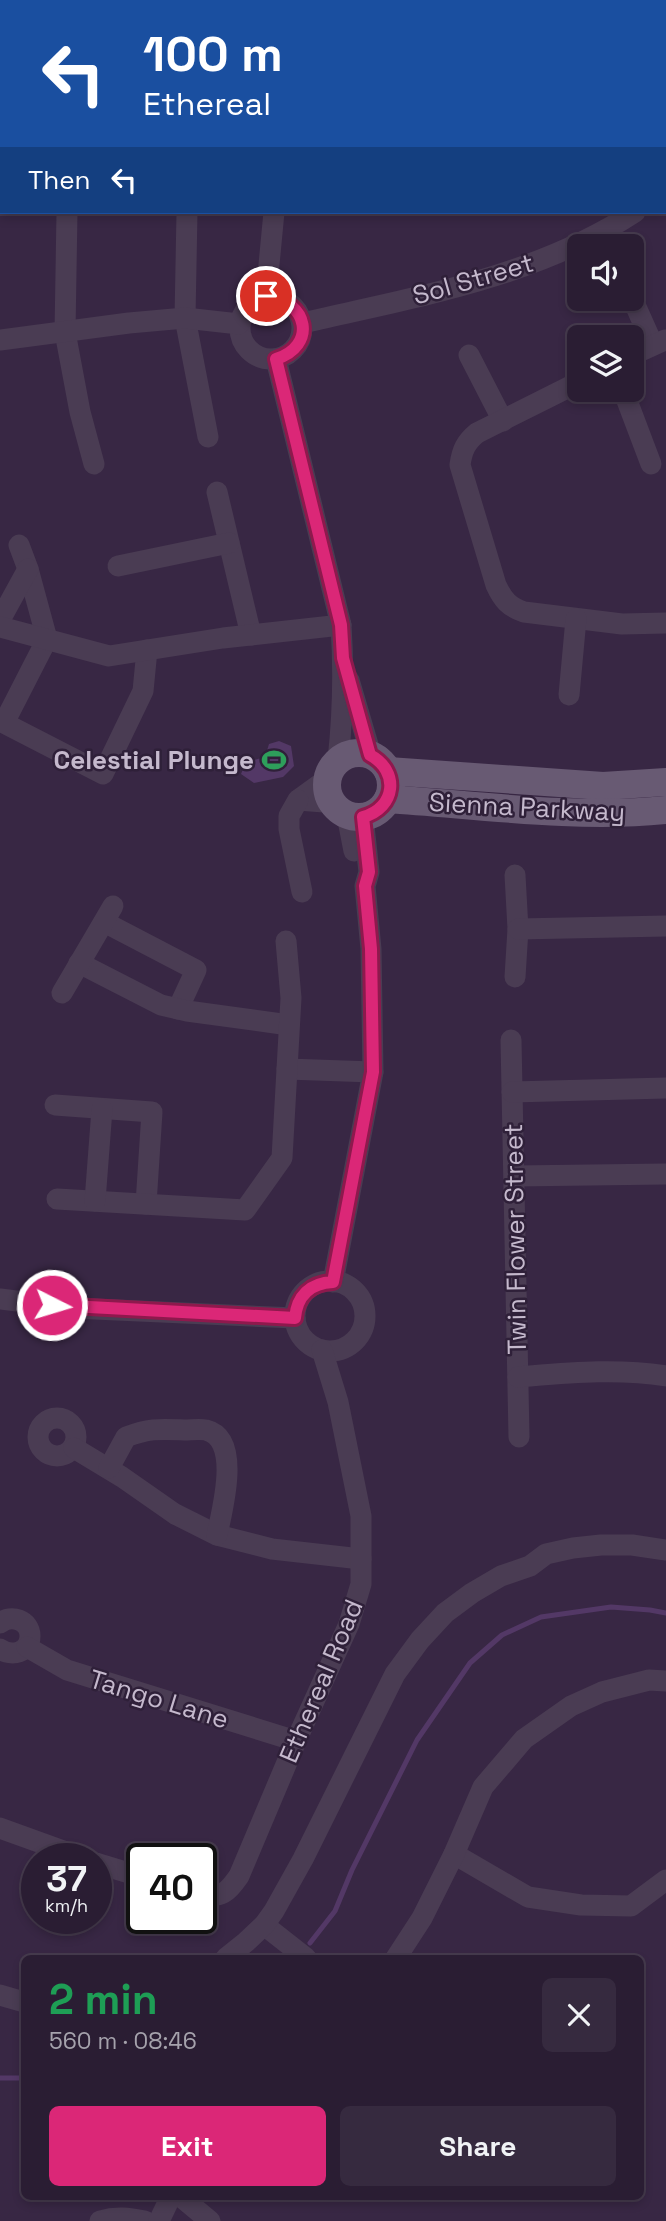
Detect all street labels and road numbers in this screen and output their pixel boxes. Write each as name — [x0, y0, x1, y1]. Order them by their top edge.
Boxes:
street label: Sol Street — [408, 245, 538, 313]
street label: Sienna Parkway — [428, 785, 626, 829]
street label: Twin Flower Street — [496, 1123, 534, 1355]
street label: Ethereal Road — [271, 1594, 371, 1768]
street label: Tango Lane — [85, 1662, 233, 1736]

